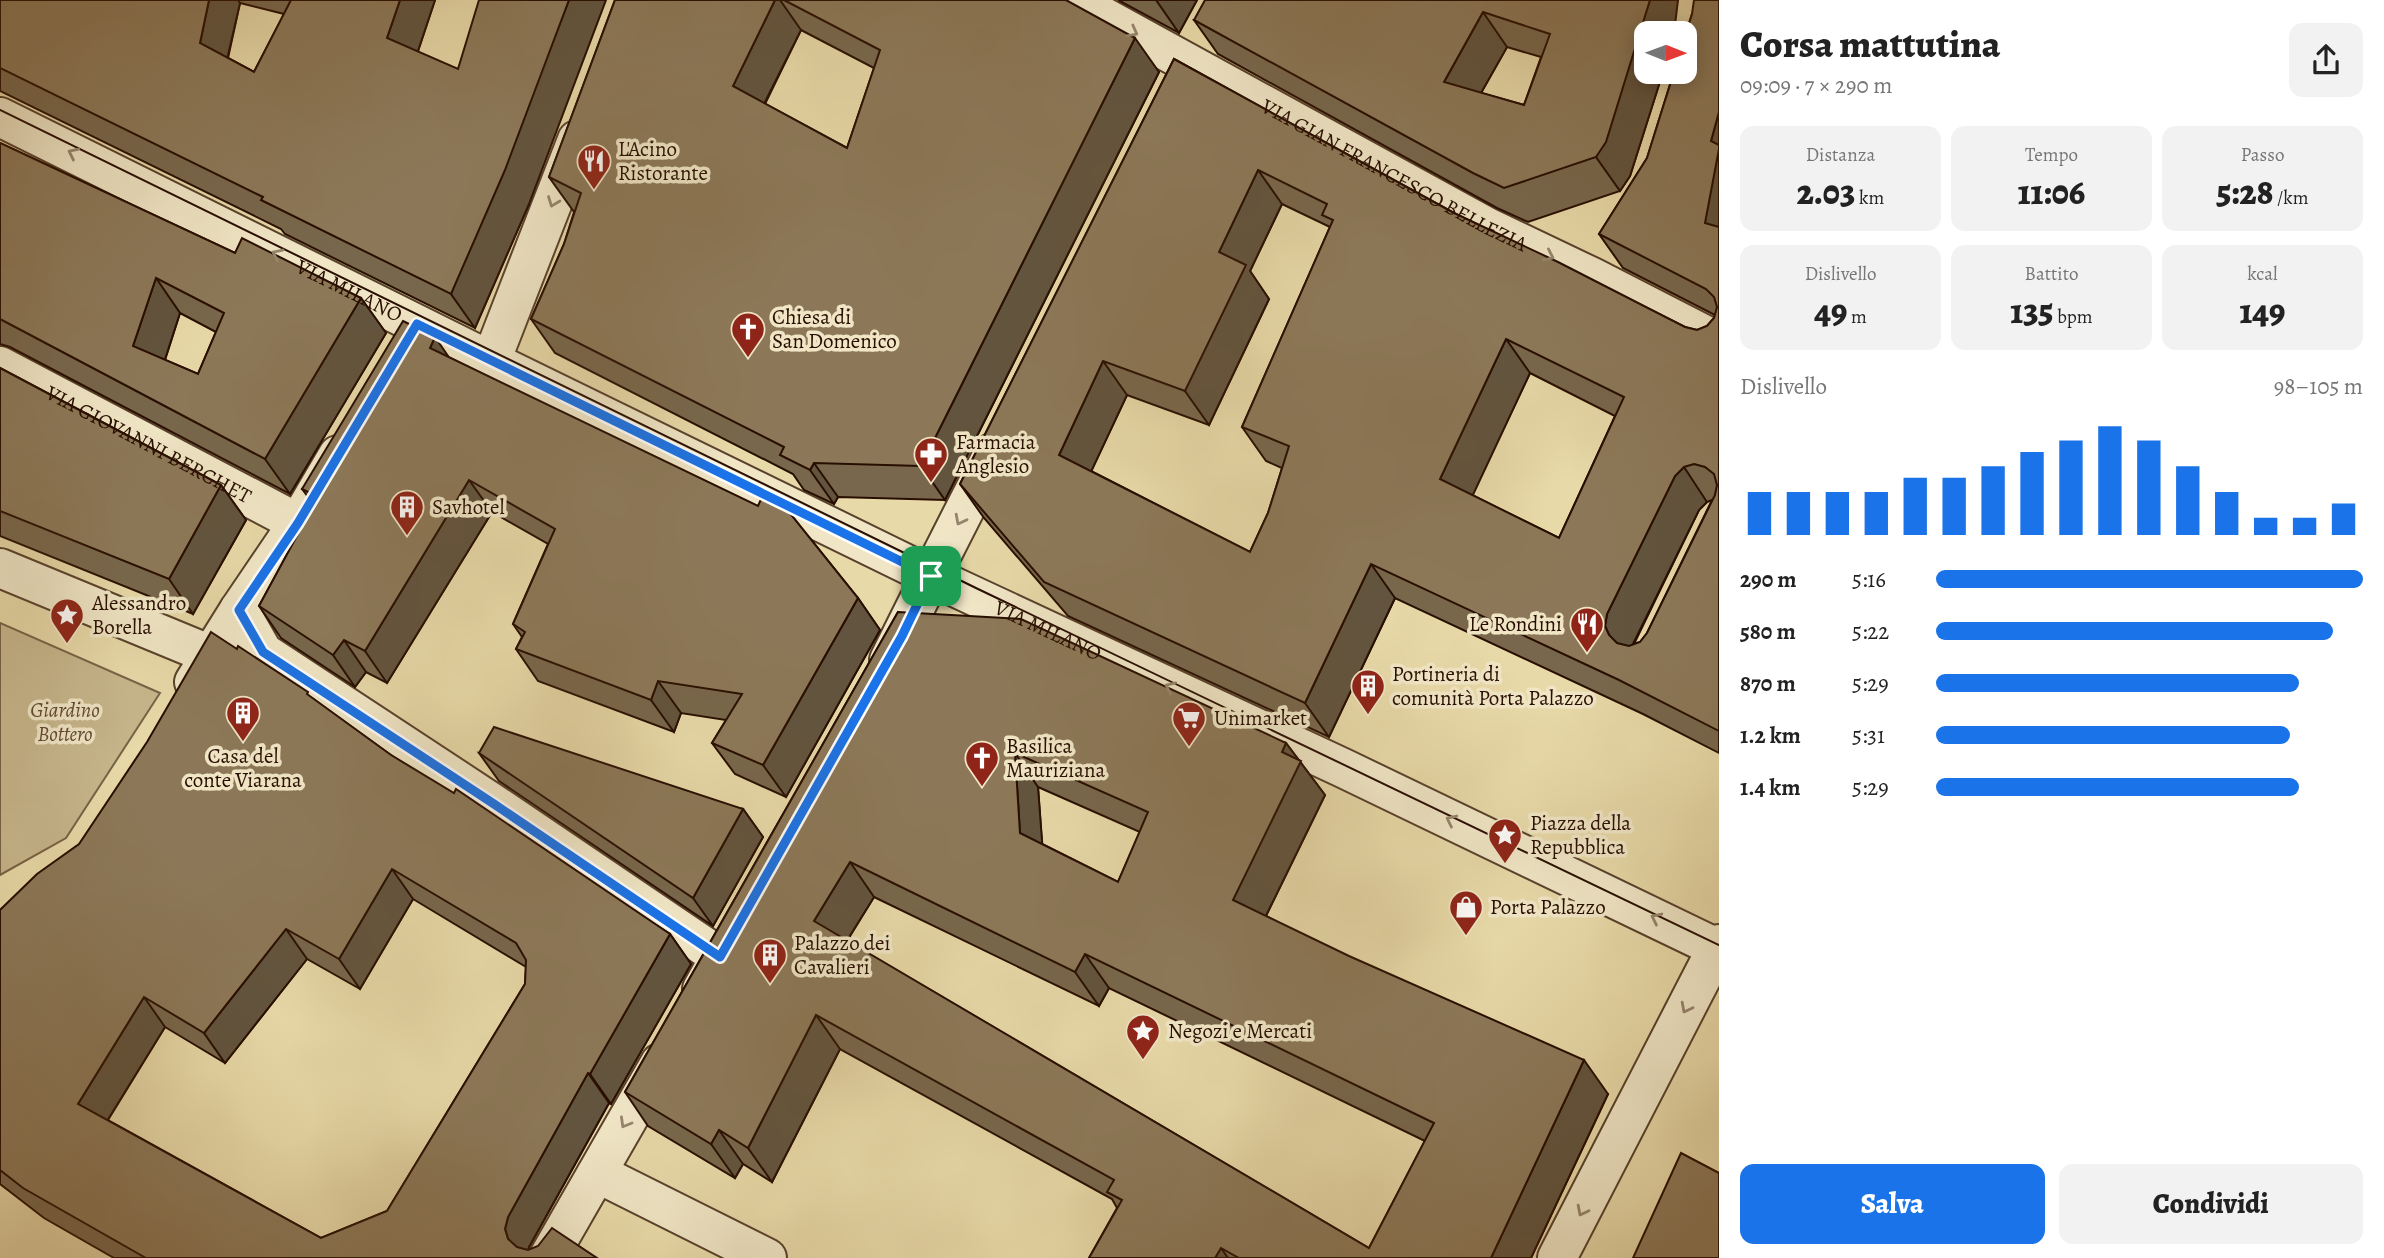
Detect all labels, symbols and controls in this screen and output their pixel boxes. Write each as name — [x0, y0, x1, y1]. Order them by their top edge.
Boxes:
text: Corsa mattutina — [1740, 18, 2001, 70]
north arrow — [1634, 21, 1698, 84]
map controls — [1634, 21, 1697, 84]
button: share — [2289, 23, 2363, 97]
one-way arrow — [1126, 24, 1139, 38]
text: 09:09 · 7 × 290 m — [1740, 70, 1892, 101]
street label: VIA GIAN FRANCESCO BELLEZIA — [1256, 91, 1533, 258]
place label: L'Acino Ristorante — [618, 135, 708, 187]
restaurant icon: L'Acino Ristorante — [575, 142, 613, 191]
text: Distanza — [1806, 142, 1875, 168]
text: Tempo — [2025, 142, 2078, 168]
text: Passo — [2241, 142, 2284, 168]
one-way arrow — [68, 148, 80, 162]
text: 2.03 — [1797, 168, 1855, 216]
text: 11:06 — [2018, 168, 2085, 216]
text: 5:28 — [2216, 168, 2273, 216]
text: km — [1855, 185, 1884, 211]
text: /km — [2273, 185, 2309, 211]
one-way arrow — [548, 195, 562, 207]
one-way arrow — [1542, 248, 1554, 262]
one-way arrow — [272, 249, 284, 263]
street label: VIA MILANO — [291, 252, 407, 329]
text: Dislivello — [1805, 261, 1876, 287]
text: Battito — [2025, 261, 2078, 287]
text: kcal — [2247, 261, 2278, 287]
text: 49 — [1814, 287, 1847, 335]
text: 135 — [2010, 287, 2053, 335]
text: 149 — [2240, 287, 2285, 335]
place label: Chiesa di San Domenico — [772, 303, 897, 355]
text: m — [1847, 304, 1867, 330]
text: bpm — [2053, 304, 2093, 330]
church icon: Chiesa di San Domenico — [729, 310, 767, 359]
text: Dislivello — [1740, 371, 1827, 402]
text: 98–105 m — [2274, 371, 2363, 402]
street label: VIA GIOVANNI BERCHET — [40, 378, 257, 510]
place label: Farmacia Anglesio — [955, 428, 1036, 480]
pharmacy icon: Farmacia Anglesio — [912, 435, 950, 484]
building icon: Savhotel — [388, 488, 426, 537]
place label: Savhotel — [432, 493, 505, 521]
one-way arrow — [955, 513, 968, 525]
pin — [901, 546, 961, 606]
icon: arrive — [912, 557, 950, 595]
text: 290 m — [1740, 564, 1797, 595]
text: 5:16 — [1852, 564, 1886, 595]
place label: Alessandro Borella — [91, 589, 186, 641]
street label: VIA MILANO — [989, 593, 1106, 667]
place icon: Alessandro Borella — [48, 596, 86, 645]
restaurant icon: Le Rondini — [1568, 605, 1606, 654]
place label: Le Rondini — [1469, 610, 1562, 638]
text: 580 m — [1740, 616, 1796, 647]
text: 5:22 — [1852, 616, 1889, 647]
place label: Portineria di comunità Porta Palazzo — [1392, 660, 1594, 712]
building icon: Portineria di comunità Porta Palazzo — [1349, 667, 1387, 716]
text: 870 m — [1740, 668, 1796, 699]
text: 5:29 — [1852, 668, 1889, 699]
one-way arrow — [1165, 682, 1177, 696]
building icon: Casa del conte Viarana — [224, 694, 262, 743]
park label: Giardino Bottero — [30, 696, 100, 748]
supermarket icon: Unimarket — [1170, 699, 1208, 748]
place label: Unimarket — [1214, 704, 1307, 732]
text: 1.2 km — [1740, 720, 1801, 751]
text: 5:31 — [1852, 720, 1885, 751]
place label: Basilica Mauriziana — [1006, 732, 1106, 784]
church icon: Basilica Mauriziana — [963, 739, 1001, 788]
place label: Casa del conte Viarana — [184, 742, 302, 794]
text: 1.4 km — [1740, 772, 1801, 803]
text: 5:29 — [1852, 772, 1889, 803]
place label: Piazza della Repubblica — [1530, 809, 1631, 861]
one-way arrow — [1445, 814, 1458, 828]
place icon: Piazza della Repubblica — [1486, 816, 1524, 865]
shop icon: Porta Palazzo — [1447, 888, 1485, 937]
place label: Porta Palazzo — [1490, 893, 1606, 921]
one-way arrow — [1650, 912, 1663, 926]
place label: Palazzo dei Cavalieri — [794, 929, 890, 981]
building icon: Palazzo dei Cavalieri — [751, 936, 789, 985]
one-way arrow — [1680, 1001, 1694, 1013]
place icon: Negozi e Mercati — [1124, 1012, 1162, 1061]
place label: Negozi e Mercati — [1168, 1017, 1312, 1045]
one-way arrow — [620, 1115, 633, 1128]
button: Salva — [1740, 1164, 2045, 1244]
button: Condividi — [2059, 1164, 2363, 1244]
one-way arrow — [1576, 1204, 1590, 1216]

